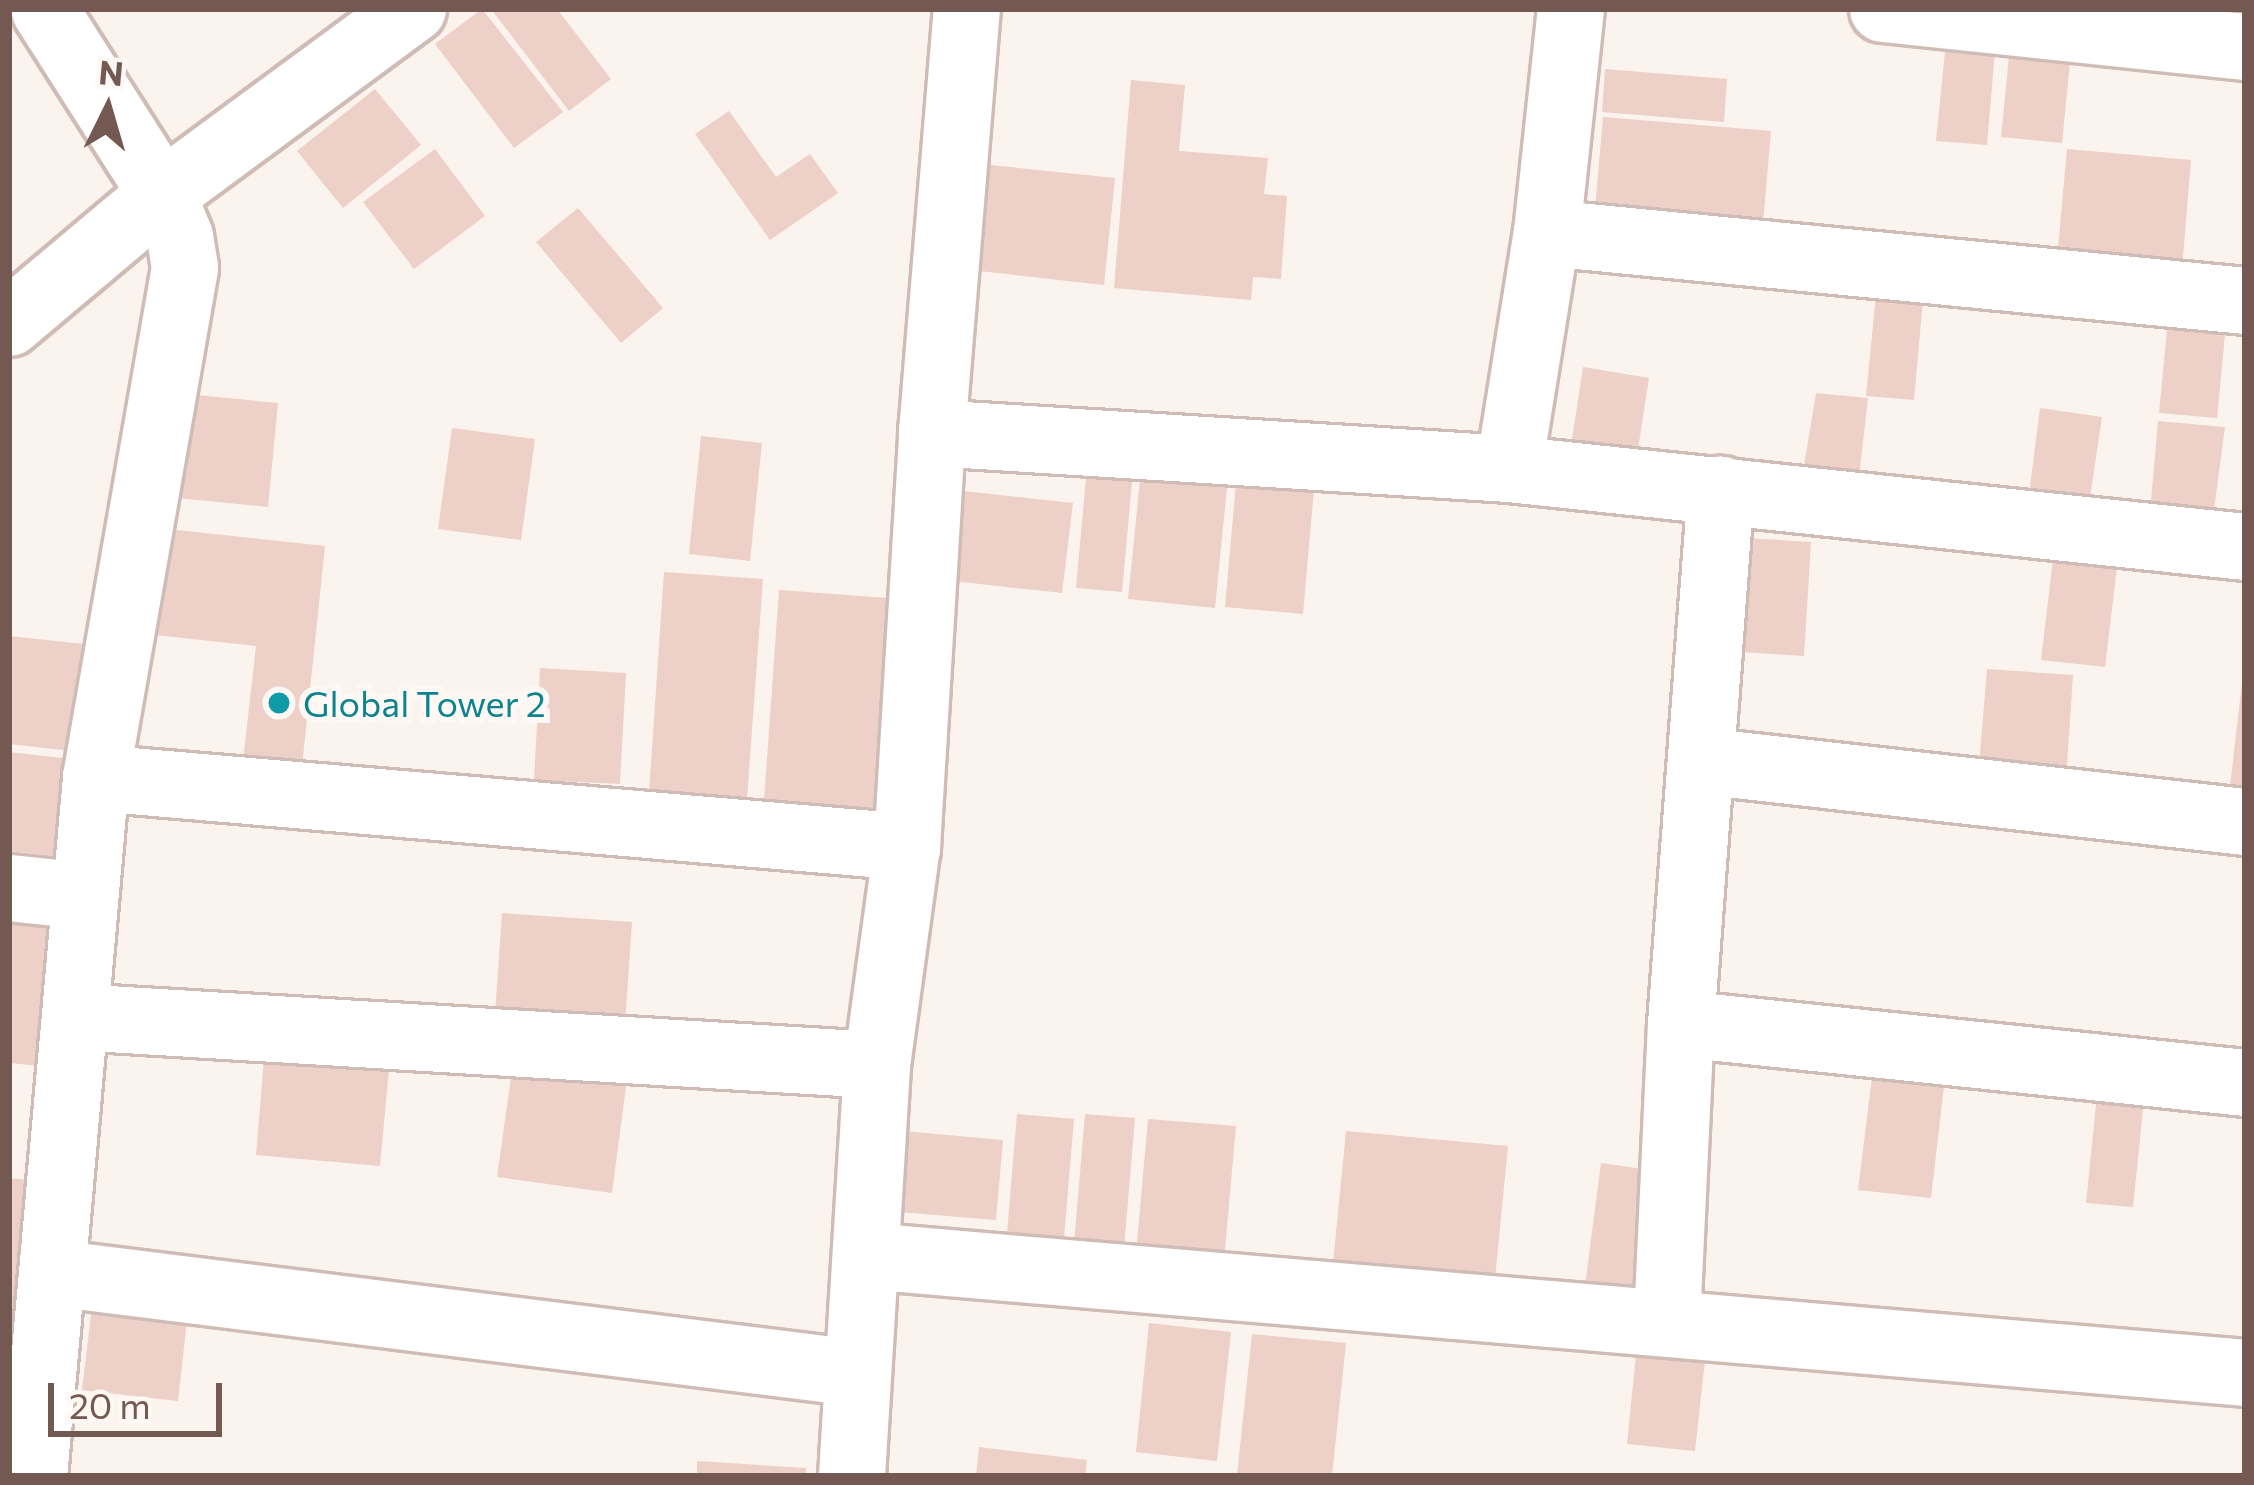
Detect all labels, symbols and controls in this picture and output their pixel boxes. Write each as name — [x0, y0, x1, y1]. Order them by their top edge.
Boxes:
north arrow — [48, 48, 168, 168]
text: N — [97, 50, 125, 93]
place label: Global Tower 2 — [303, 681, 546, 725]
marker: Global Tower 2 — [266, 690, 292, 716]
scale bar — [54, 1359, 228, 1433]
text: 20 m — [69, 1382, 151, 1426]

